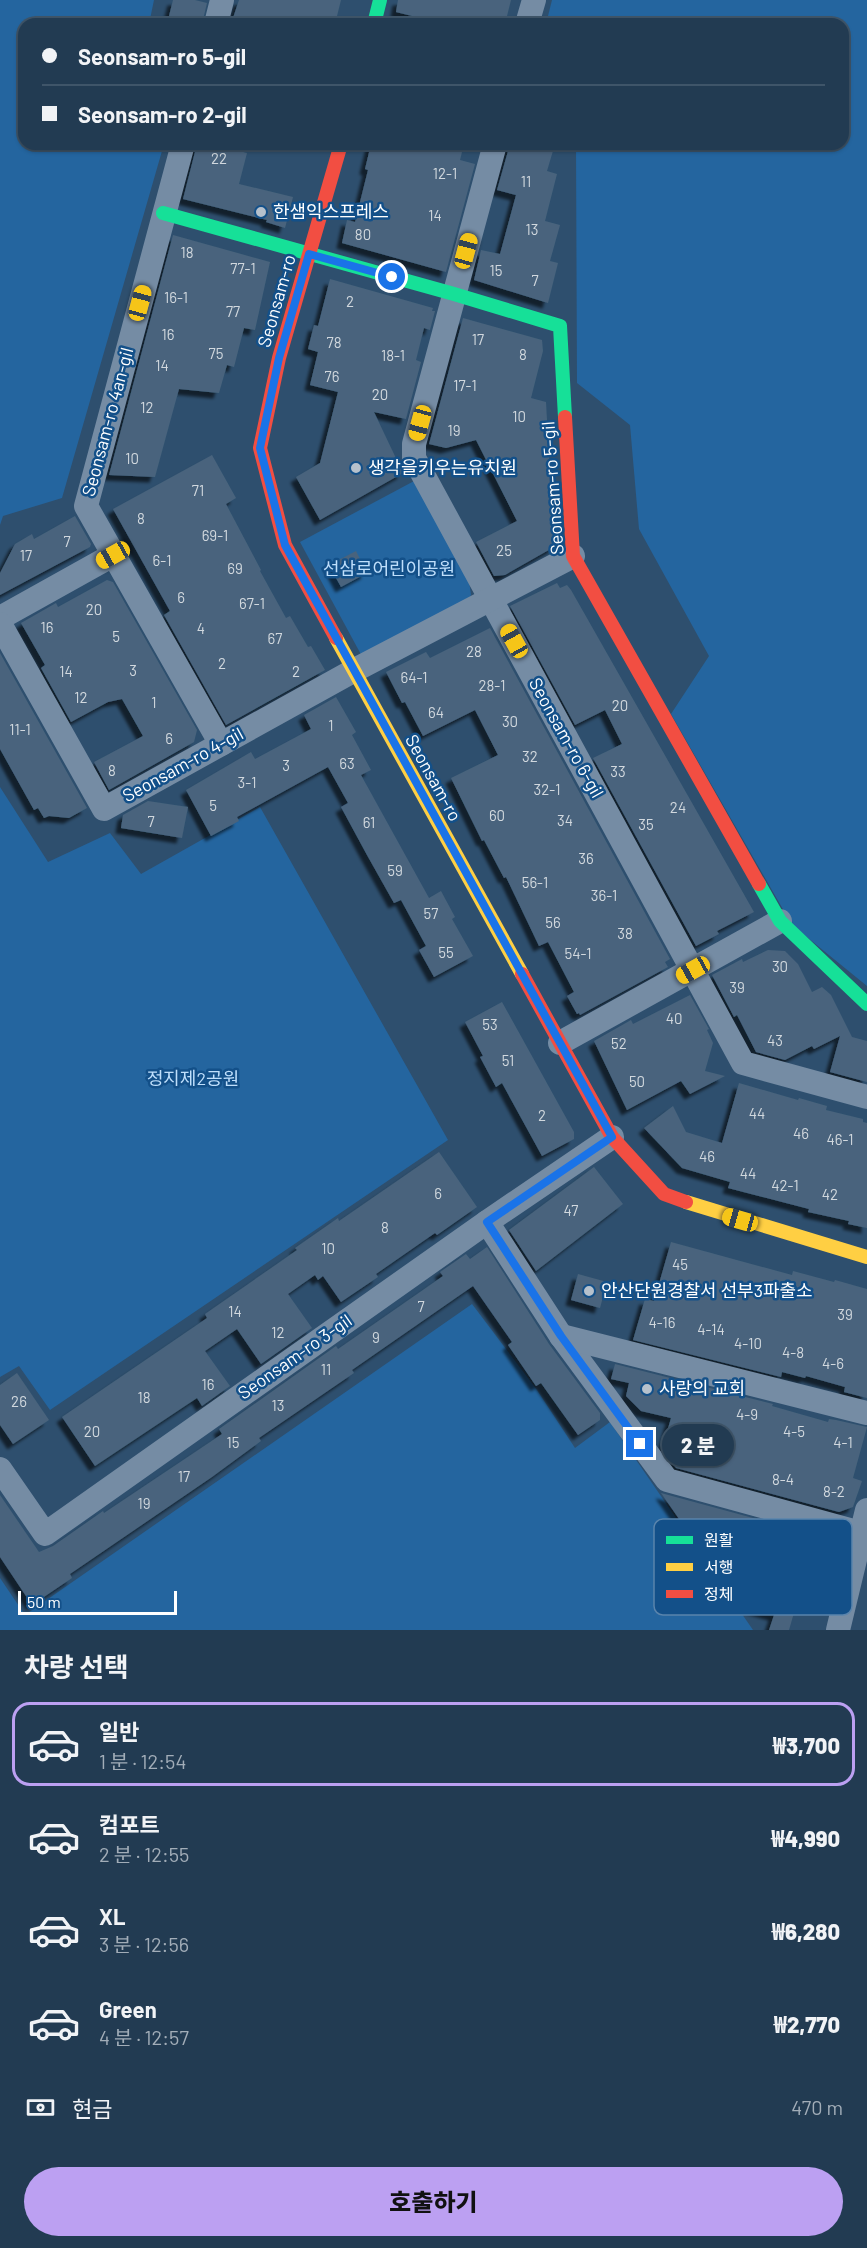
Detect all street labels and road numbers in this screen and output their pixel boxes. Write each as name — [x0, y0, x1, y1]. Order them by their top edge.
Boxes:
street label: Seonsam-ro — [252, 252, 300, 350]
street label: Seonsam-ro 4an-gil — [77, 345, 138, 499]
street label: Seonsam-ro 5-gil — [536, 421, 568, 556]
street label: Seonsam-ro 6-gil — [525, 674, 609, 801]
street label: Seonsam-ro 4-gil — [118, 722, 247, 806]
street label: Seonsam-ro — [401, 730, 467, 825]
street label: Seonsam-ro 3-gil — [233, 1309, 356, 1404]

